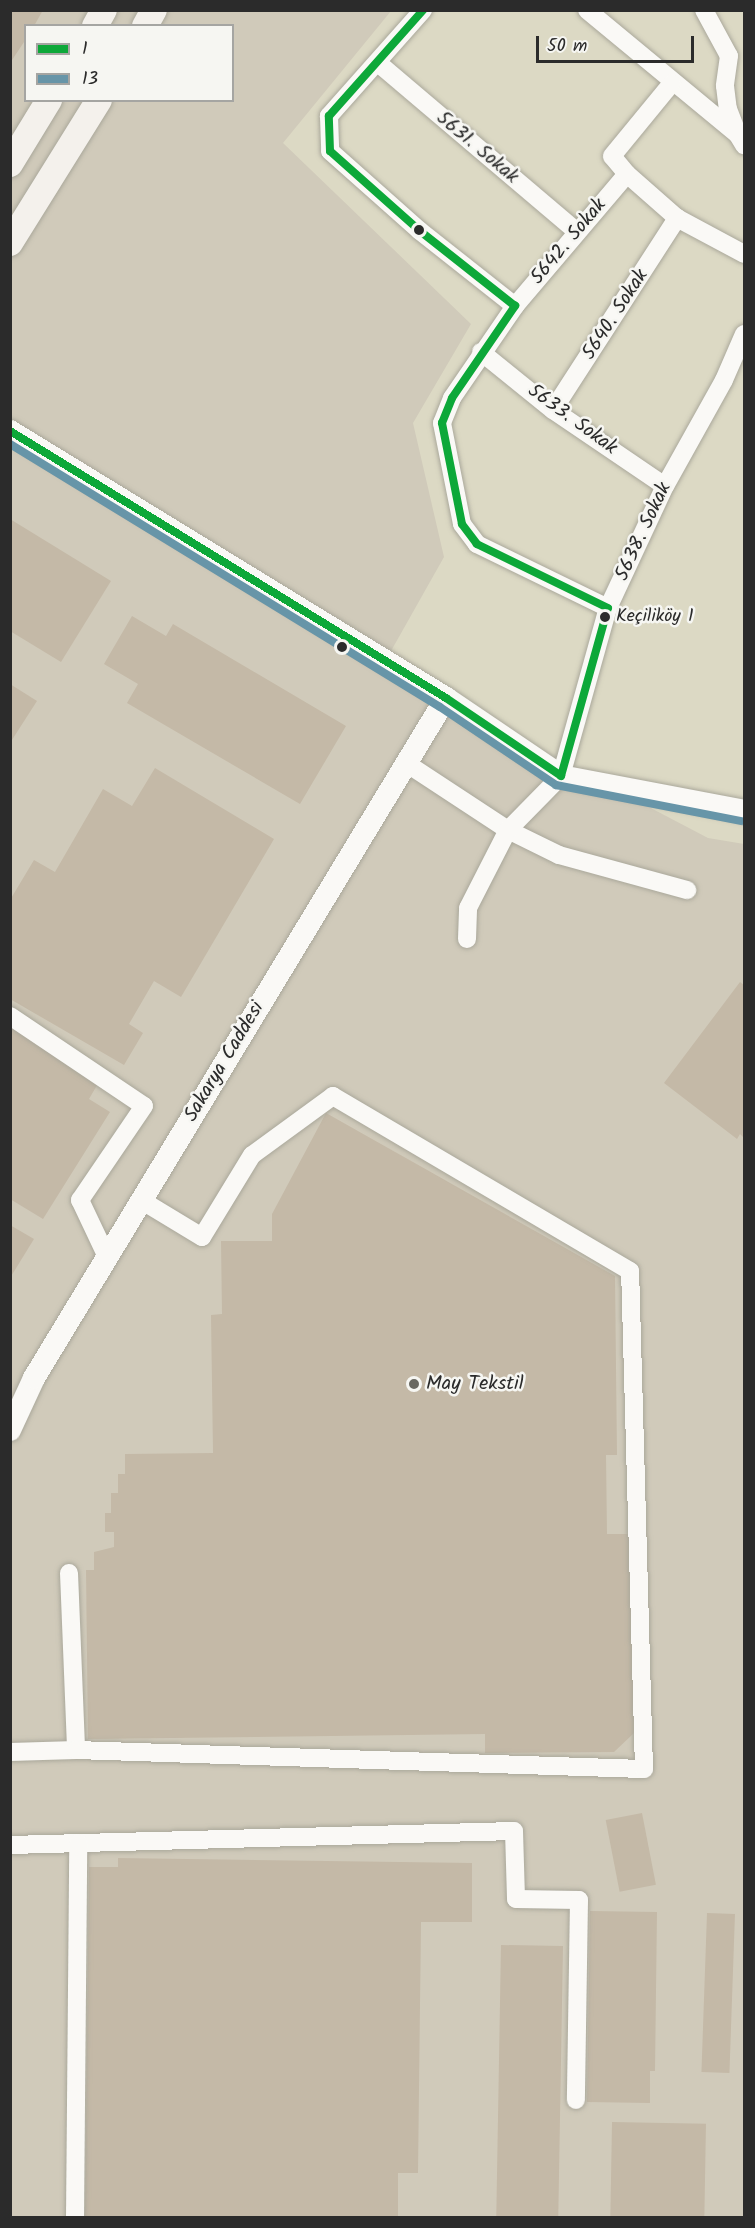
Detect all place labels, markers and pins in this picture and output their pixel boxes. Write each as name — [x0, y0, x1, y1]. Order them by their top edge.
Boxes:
unlabelled marker — [413, 224, 425, 236]
place label: Keçiliköy 1 — [616, 606, 694, 628]
marker: Keçiliköy 1 — [599, 611, 611, 623]
unlabelled marker — [336, 641, 348, 653]
place label: May Tekstil — [426, 1372, 524, 1396]
marker: May Tekstil — [407, 1377, 421, 1391]

